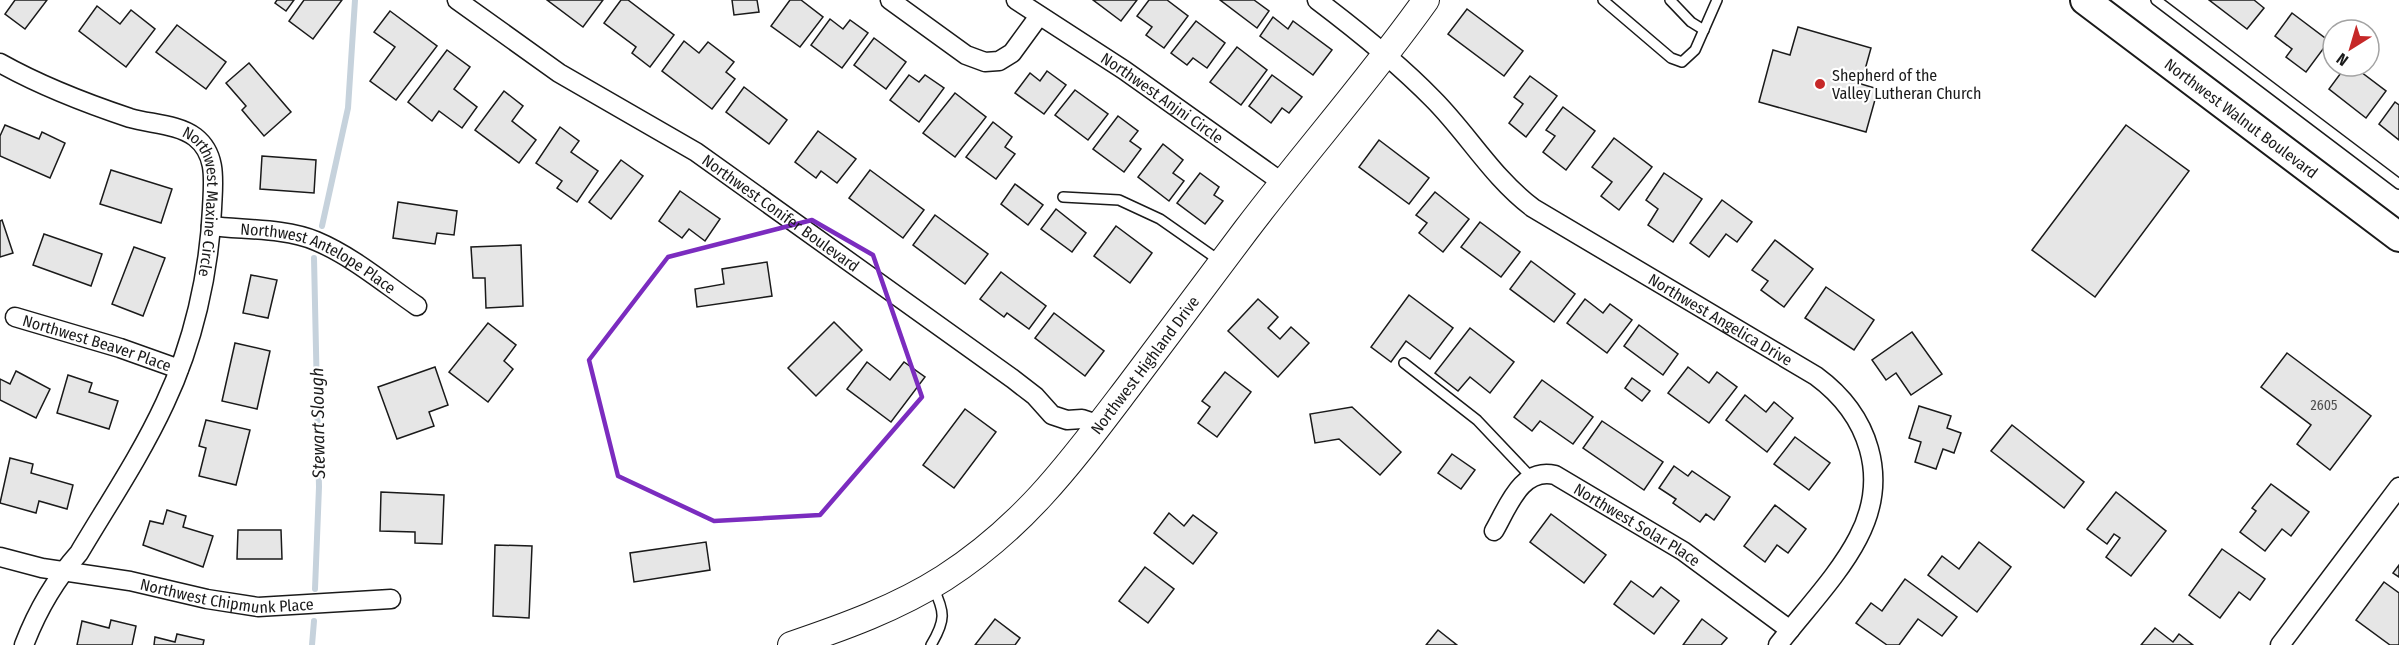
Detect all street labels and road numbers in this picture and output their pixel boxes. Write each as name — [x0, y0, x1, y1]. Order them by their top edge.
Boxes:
street label: Northwest Anjni Circle — [1098, 48, 1227, 147]
street label: Northwest Walnut Boulevard — [2161, 54, 2322, 182]
street label: Northwest Maxine Circle — [180, 122, 223, 278]
street label: Northwest Conifer Boulevard — [699, 150, 863, 275]
street label: Northwest Antelope Place — [240, 219, 400, 297]
street label: Northwest Angelica Drive — [1645, 269, 1796, 369]
street label: Northwest Highland Drive — [1086, 292, 1203, 438]
street label: Northwest Beaver Place — [21, 310, 174, 375]
street label: Northwest Solar Place — [1571, 479, 1704, 570]
street label: Northwest Chipmunk Place — [138, 574, 314, 617]

